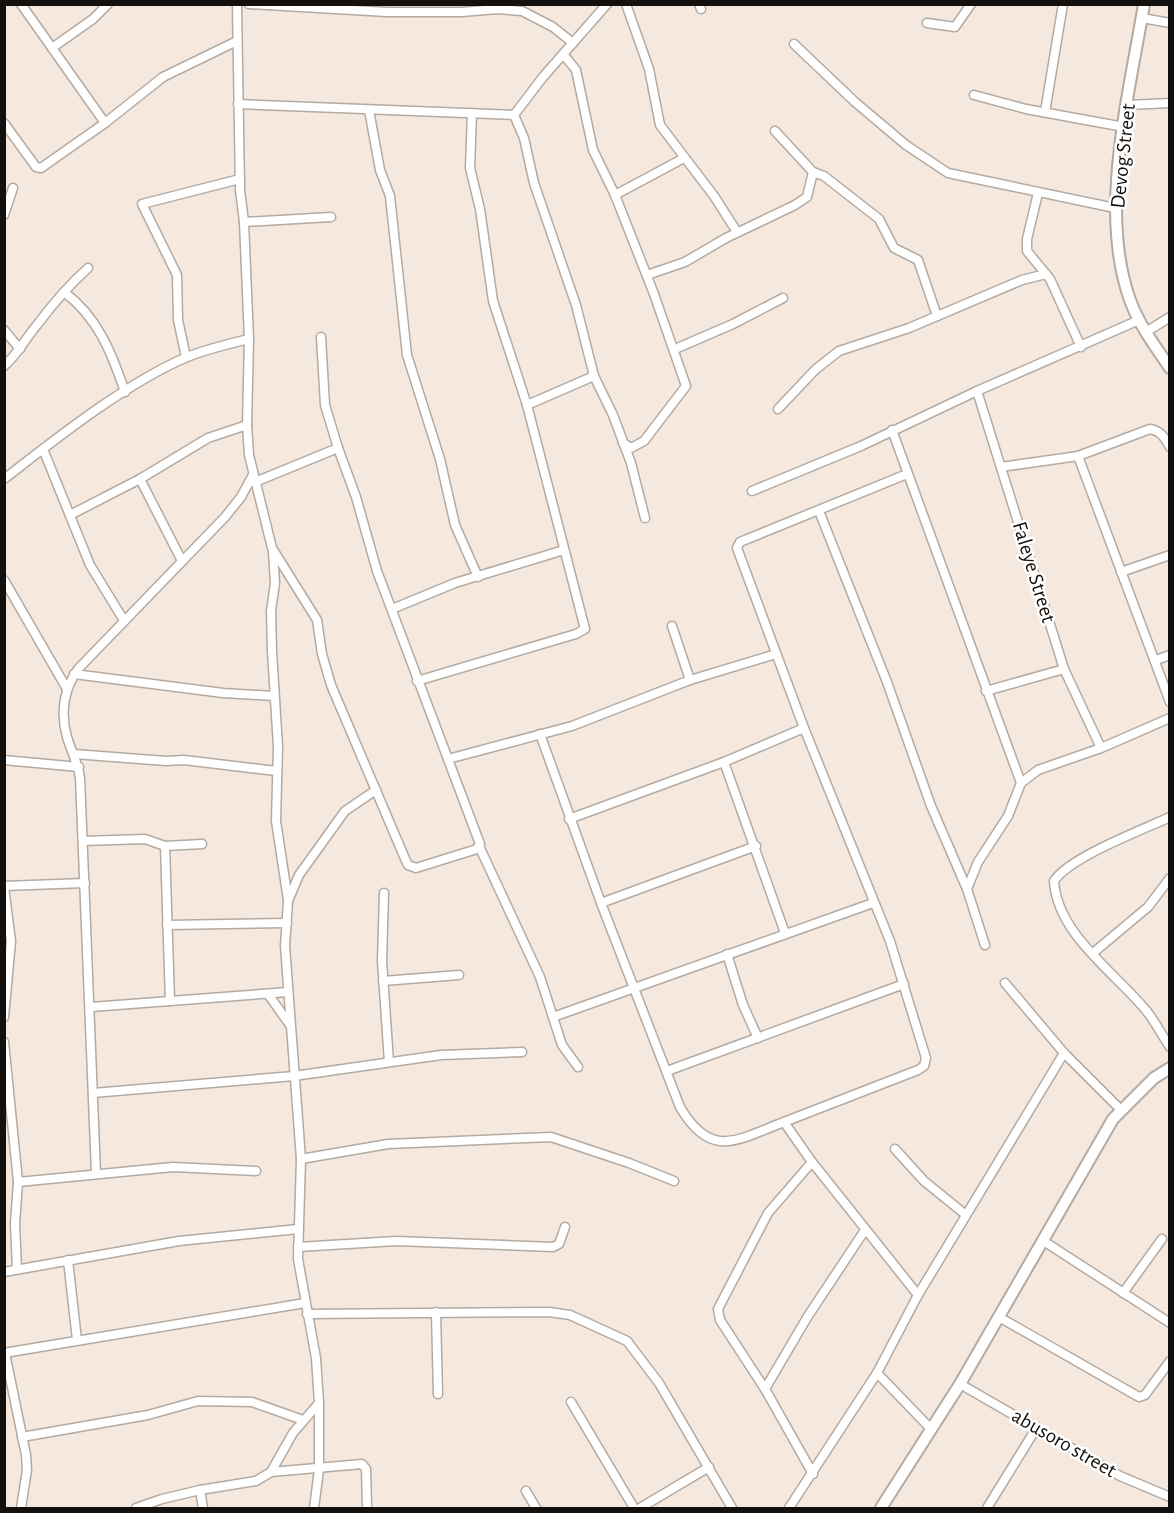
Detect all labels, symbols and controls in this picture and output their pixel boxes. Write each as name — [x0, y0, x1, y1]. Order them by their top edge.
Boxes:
street label: Devog Street — [1107, 102, 1139, 209]
street label: Faleye Street — [1009, 519, 1059, 625]
street label: abusoro street — [1008, 1405, 1120, 1481]

